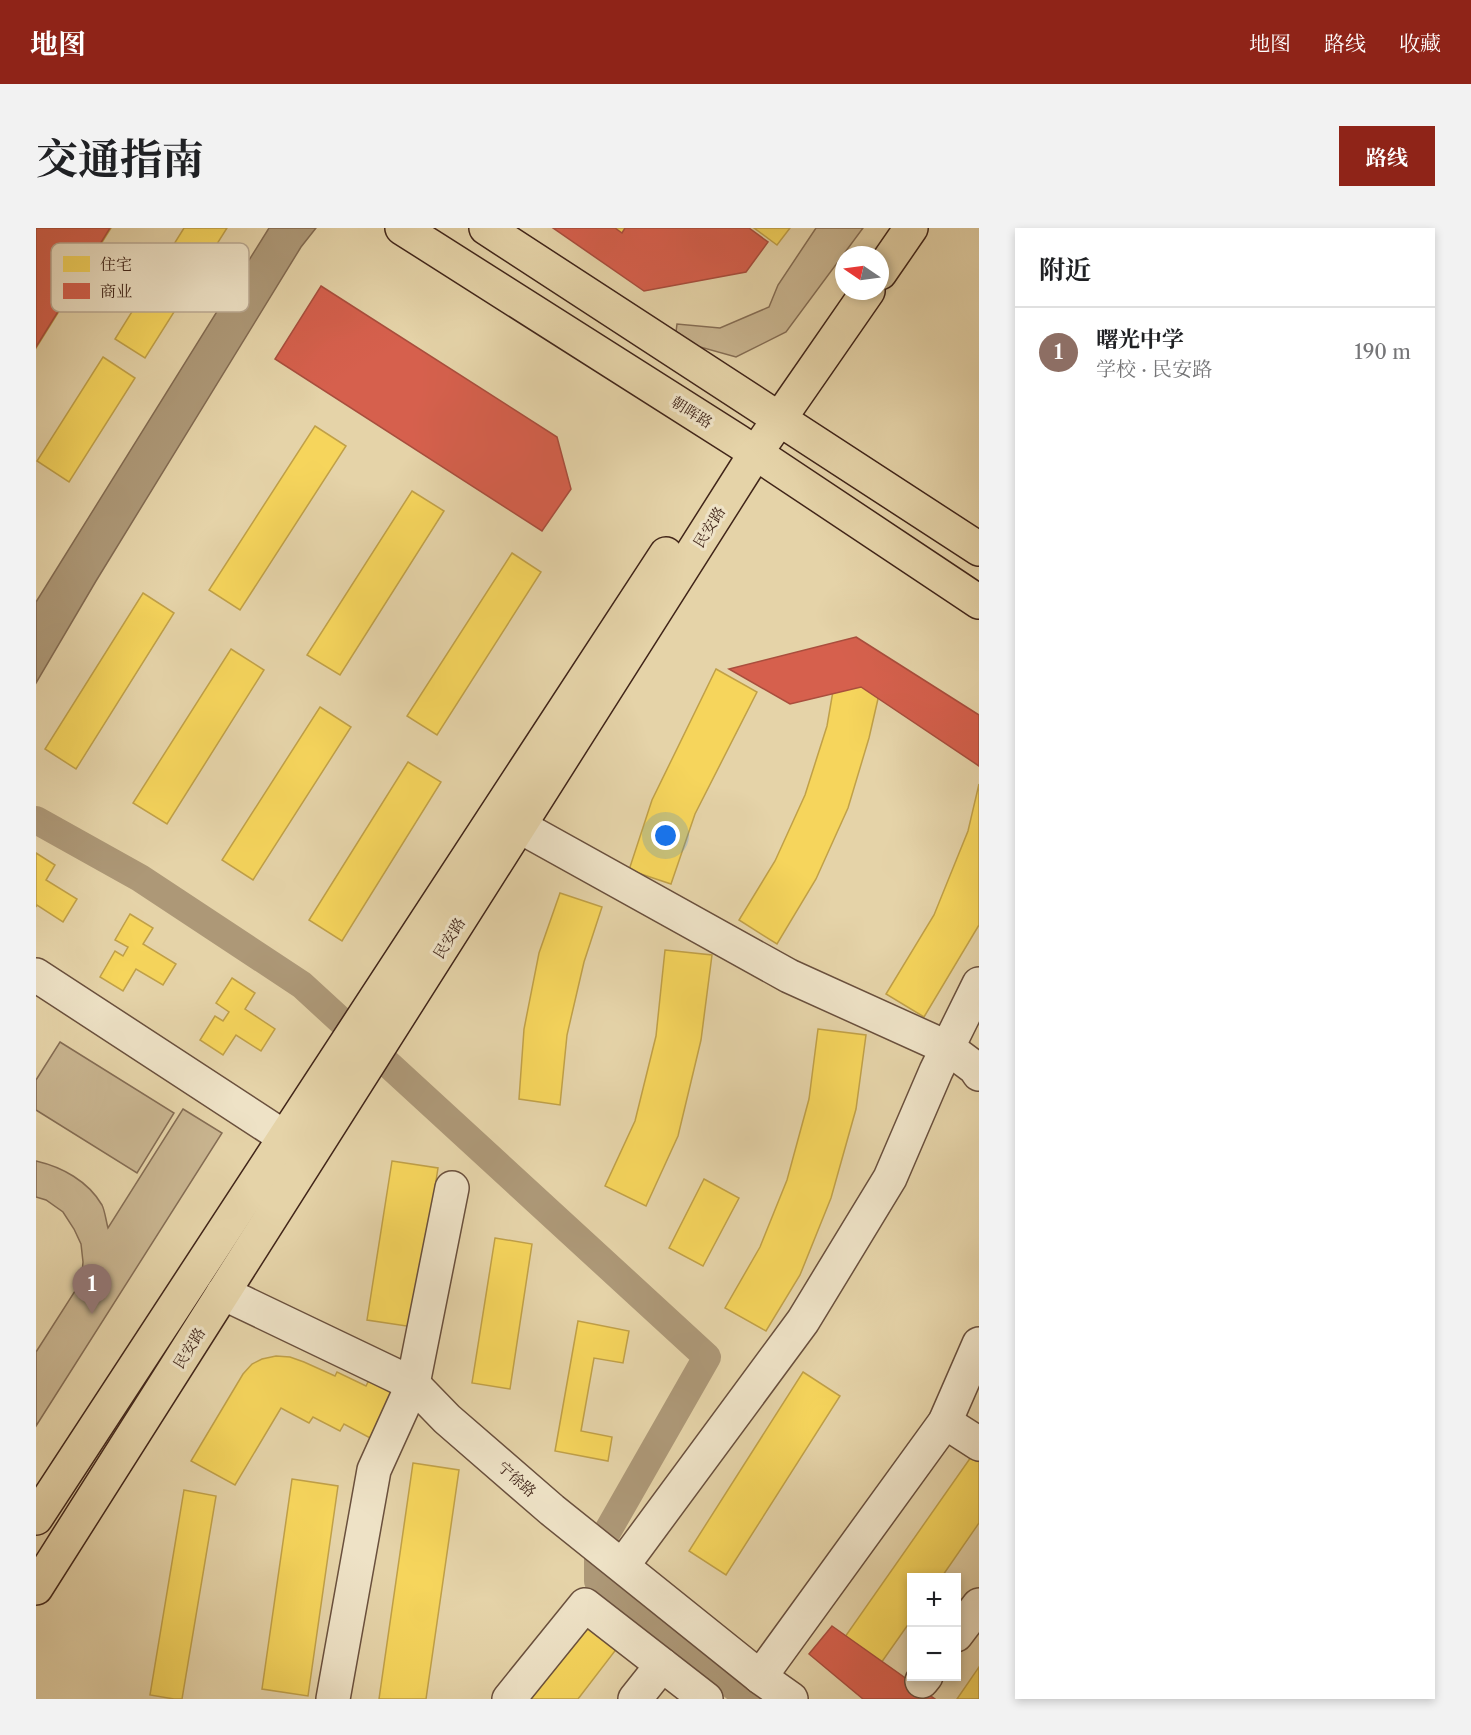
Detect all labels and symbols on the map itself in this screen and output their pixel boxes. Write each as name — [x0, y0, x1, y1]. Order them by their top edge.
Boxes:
legend — [51, 243, 249, 312]
north arrow — [835, 246, 889, 300]
text: 住宅 — [100, 254, 132, 274]
text: 商业 — [100, 281, 132, 301]
street label: 朝晖路 — [668, 392, 716, 432]
street label: 民安路 — [689, 503, 729, 551]
your location — [651, 821, 680, 850]
street label: 民安路 — [429, 914, 469, 962]
pin: 1 — [72, 1264, 112, 1314]
street label: 民安路 — [169, 1324, 209, 1372]
street label: 宁徐路 — [494, 1457, 540, 1501]

